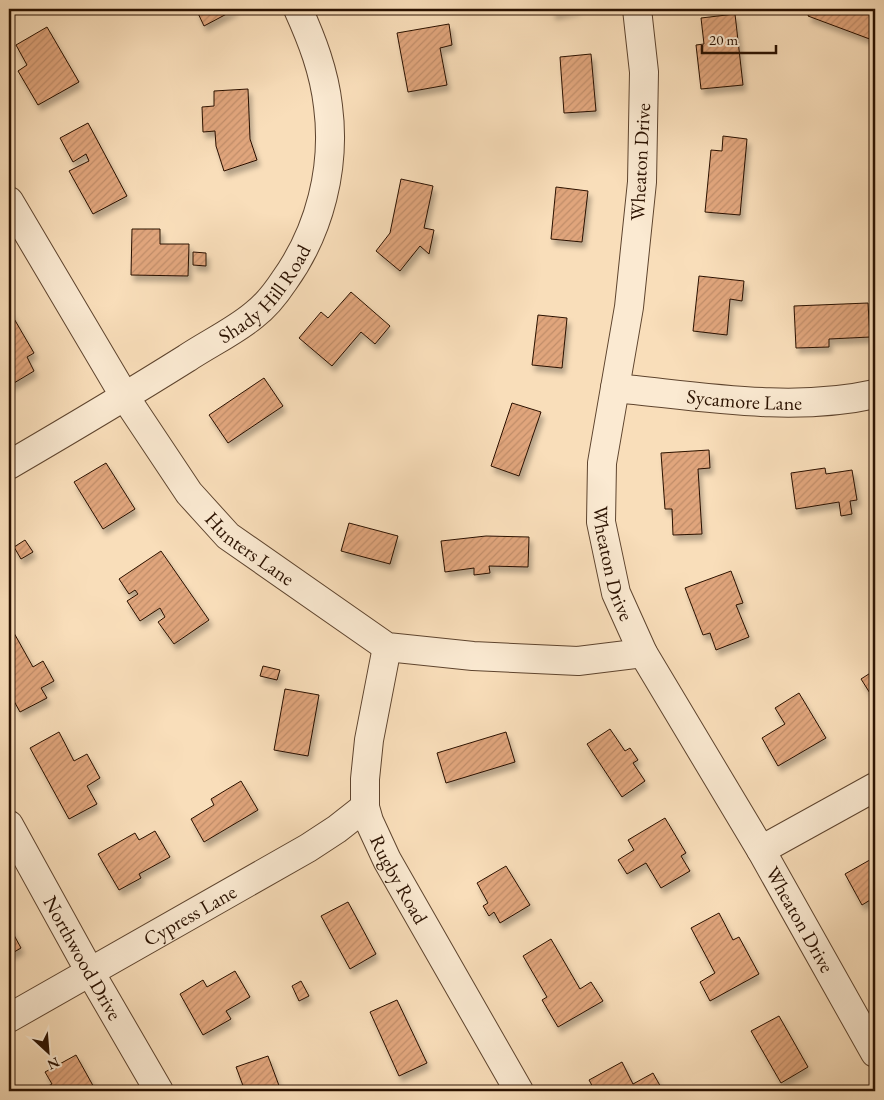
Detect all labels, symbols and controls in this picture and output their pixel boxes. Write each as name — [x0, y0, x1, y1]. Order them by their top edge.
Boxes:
scale bar — [702, 22, 775, 54]
text: 20 m — [709, 30, 738, 49]
street label: Wheaton Drive — [624, 102, 656, 222]
street label: Shady Hill Road — [213, 239, 317, 349]
street label: Sycamore Lane — [685, 383, 802, 416]
street label: Wheaton Drive — [588, 505, 640, 625]
street label: Hunters Lane — [199, 506, 300, 591]
street label: Rugby Road — [364, 831, 434, 929]
street label: Wheaton Drive — [760, 862, 840, 977]
street label: Cypress Lane — [139, 878, 241, 952]
street label: Northwood Drive — [38, 891, 128, 1025]
north arrow — [22, 1028, 72, 1078]
text: N — [44, 1053, 63, 1075]

